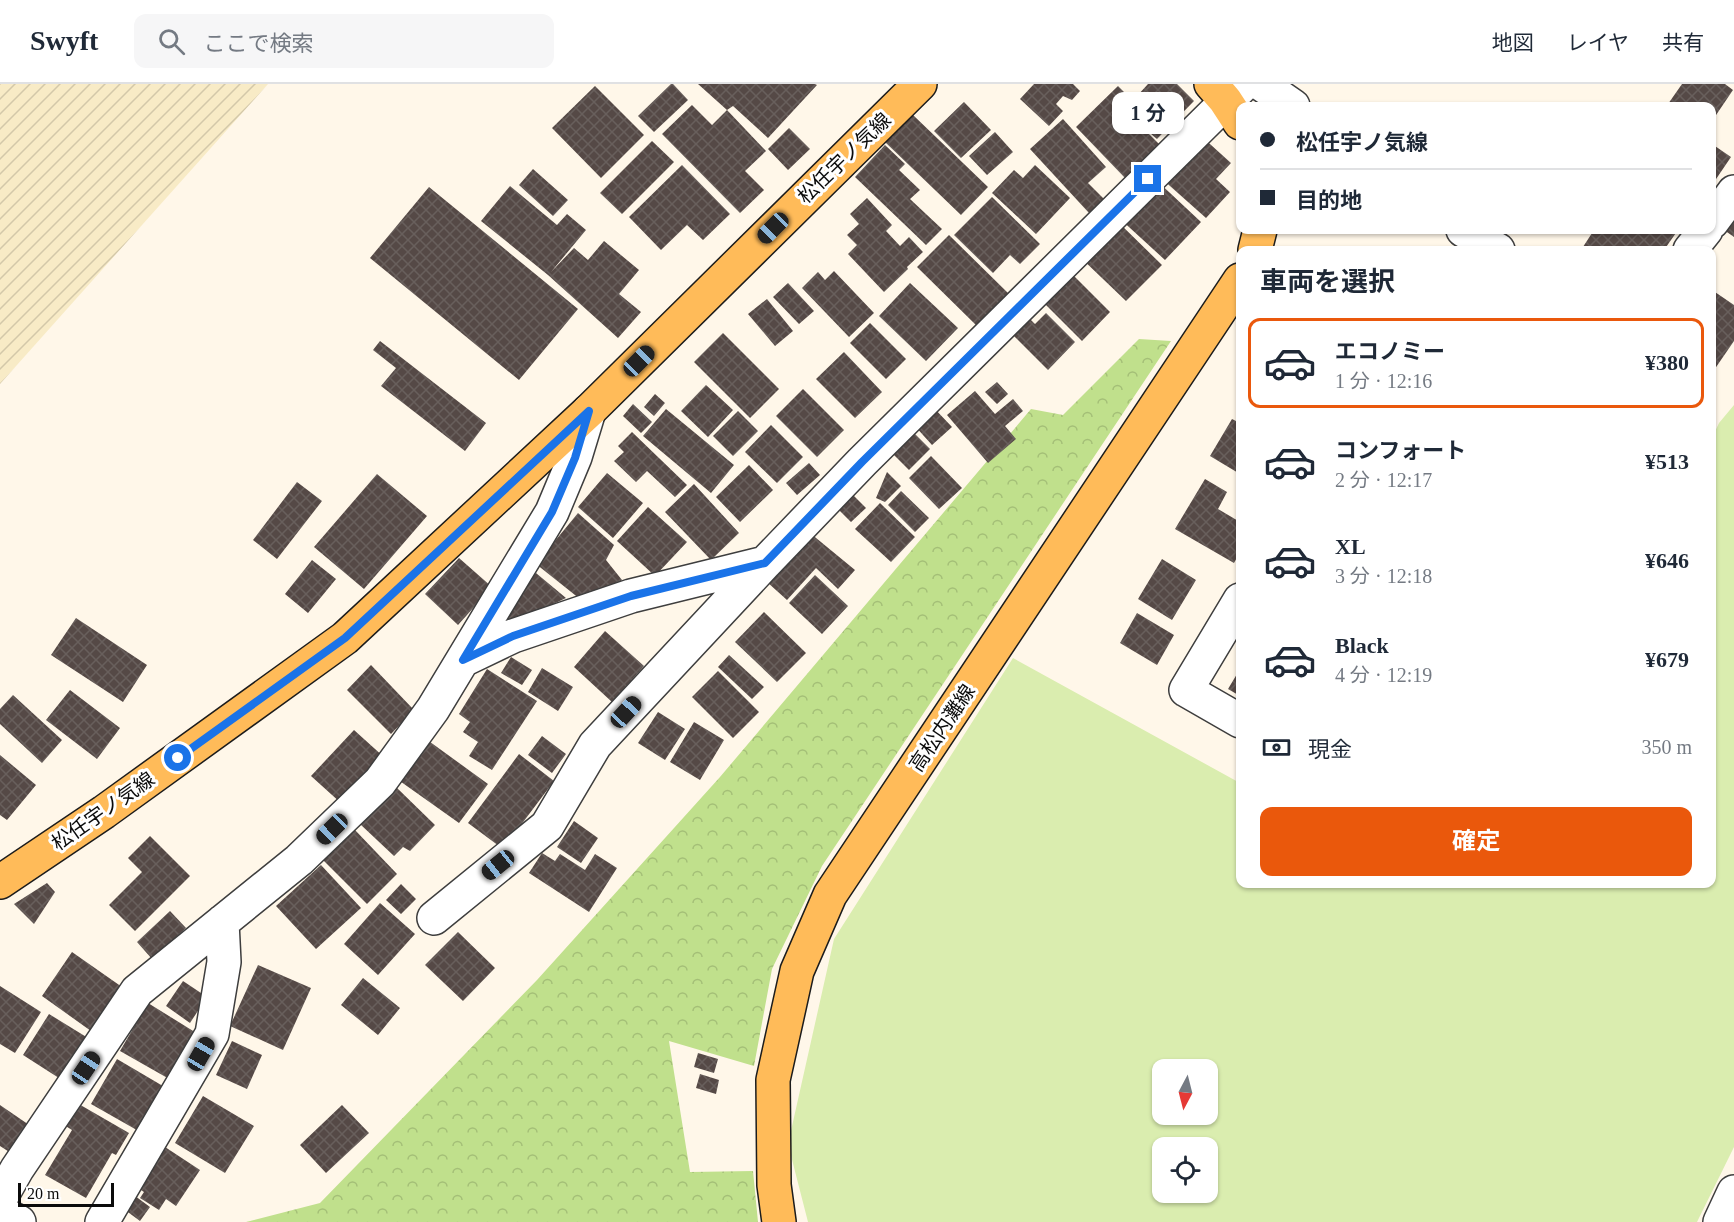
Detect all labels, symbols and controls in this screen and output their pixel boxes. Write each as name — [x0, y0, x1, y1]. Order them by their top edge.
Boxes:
search box — [134, 14, 554, 68]
text: Swyft — [30, 25, 98, 56]
icon: search — [155, 25, 188, 58]
text: ここで検索 — [203, 31, 313, 56]
text: 地図 — [1492, 31, 1534, 55]
text: レイヤ — [1567, 31, 1629, 55]
text: 共有 — [1662, 31, 1704, 55]
callout: 1 分 — [1112, 92, 1184, 134]
text: 1 分 — [1131, 102, 1166, 124]
street label: 松任宇ノ気線 — [793, 108, 895, 208]
text: 松任宇ノ気線 — [1296, 130, 1428, 155]
route end — [1134, 165, 1161, 192]
text: 目的地 — [1296, 188, 1362, 213]
car — [754, 209, 792, 247]
text: 車両を選択 — [1260, 267, 1395, 297]
icon: car — [1263, 336, 1317, 390]
text: エコノミー — [1335, 339, 1445, 364]
car — [620, 342, 658, 380]
text: ¥380 — [1645, 350, 1689, 375]
text: 1 分 · 12:16 — [1335, 370, 1432, 392]
icon: car — [1263, 435, 1317, 489]
text: コンフォート — [1335, 438, 1466, 463]
text: ¥513 — [1645, 449, 1689, 474]
text: 2 分 · 12:17 — [1335, 469, 1432, 491]
icon: car — [1263, 534, 1317, 588]
text: XL — [1335, 534, 1366, 559]
text: ¥646 — [1645, 548, 1689, 573]
text: 3 分 · 12:18 — [1335, 565, 1432, 587]
icon: car — [1263, 633, 1317, 687]
text: Black — [1335, 633, 1389, 658]
text: ¥679 — [1645, 647, 1689, 672]
text: 4 分 · 12:19 — [1335, 664, 1432, 686]
street label: 高松内灘線 — [905, 680, 979, 776]
car — [607, 693, 645, 731]
icon: cash — [1260, 731, 1293, 764]
text: 350 m — [1641, 736, 1692, 758]
text: 現金 — [1308, 737, 1352, 762]
route start — [164, 744, 191, 771]
street label: 松任宇ノ気線 — [48, 768, 158, 854]
button: 確定 — [1260, 807, 1692, 876]
car — [313, 810, 351, 848]
car — [478, 847, 518, 883]
car — [184, 1034, 218, 1074]
car — [68, 1048, 104, 1088]
north arrow — [1152, 1059, 1218, 1125]
map controls — [1152, 1059, 1218, 1203]
button: locate — [1152, 1137, 1218, 1203]
scale bar — [18, 1180, 114, 1208]
text: 20 m — [27, 1185, 59, 1202]

